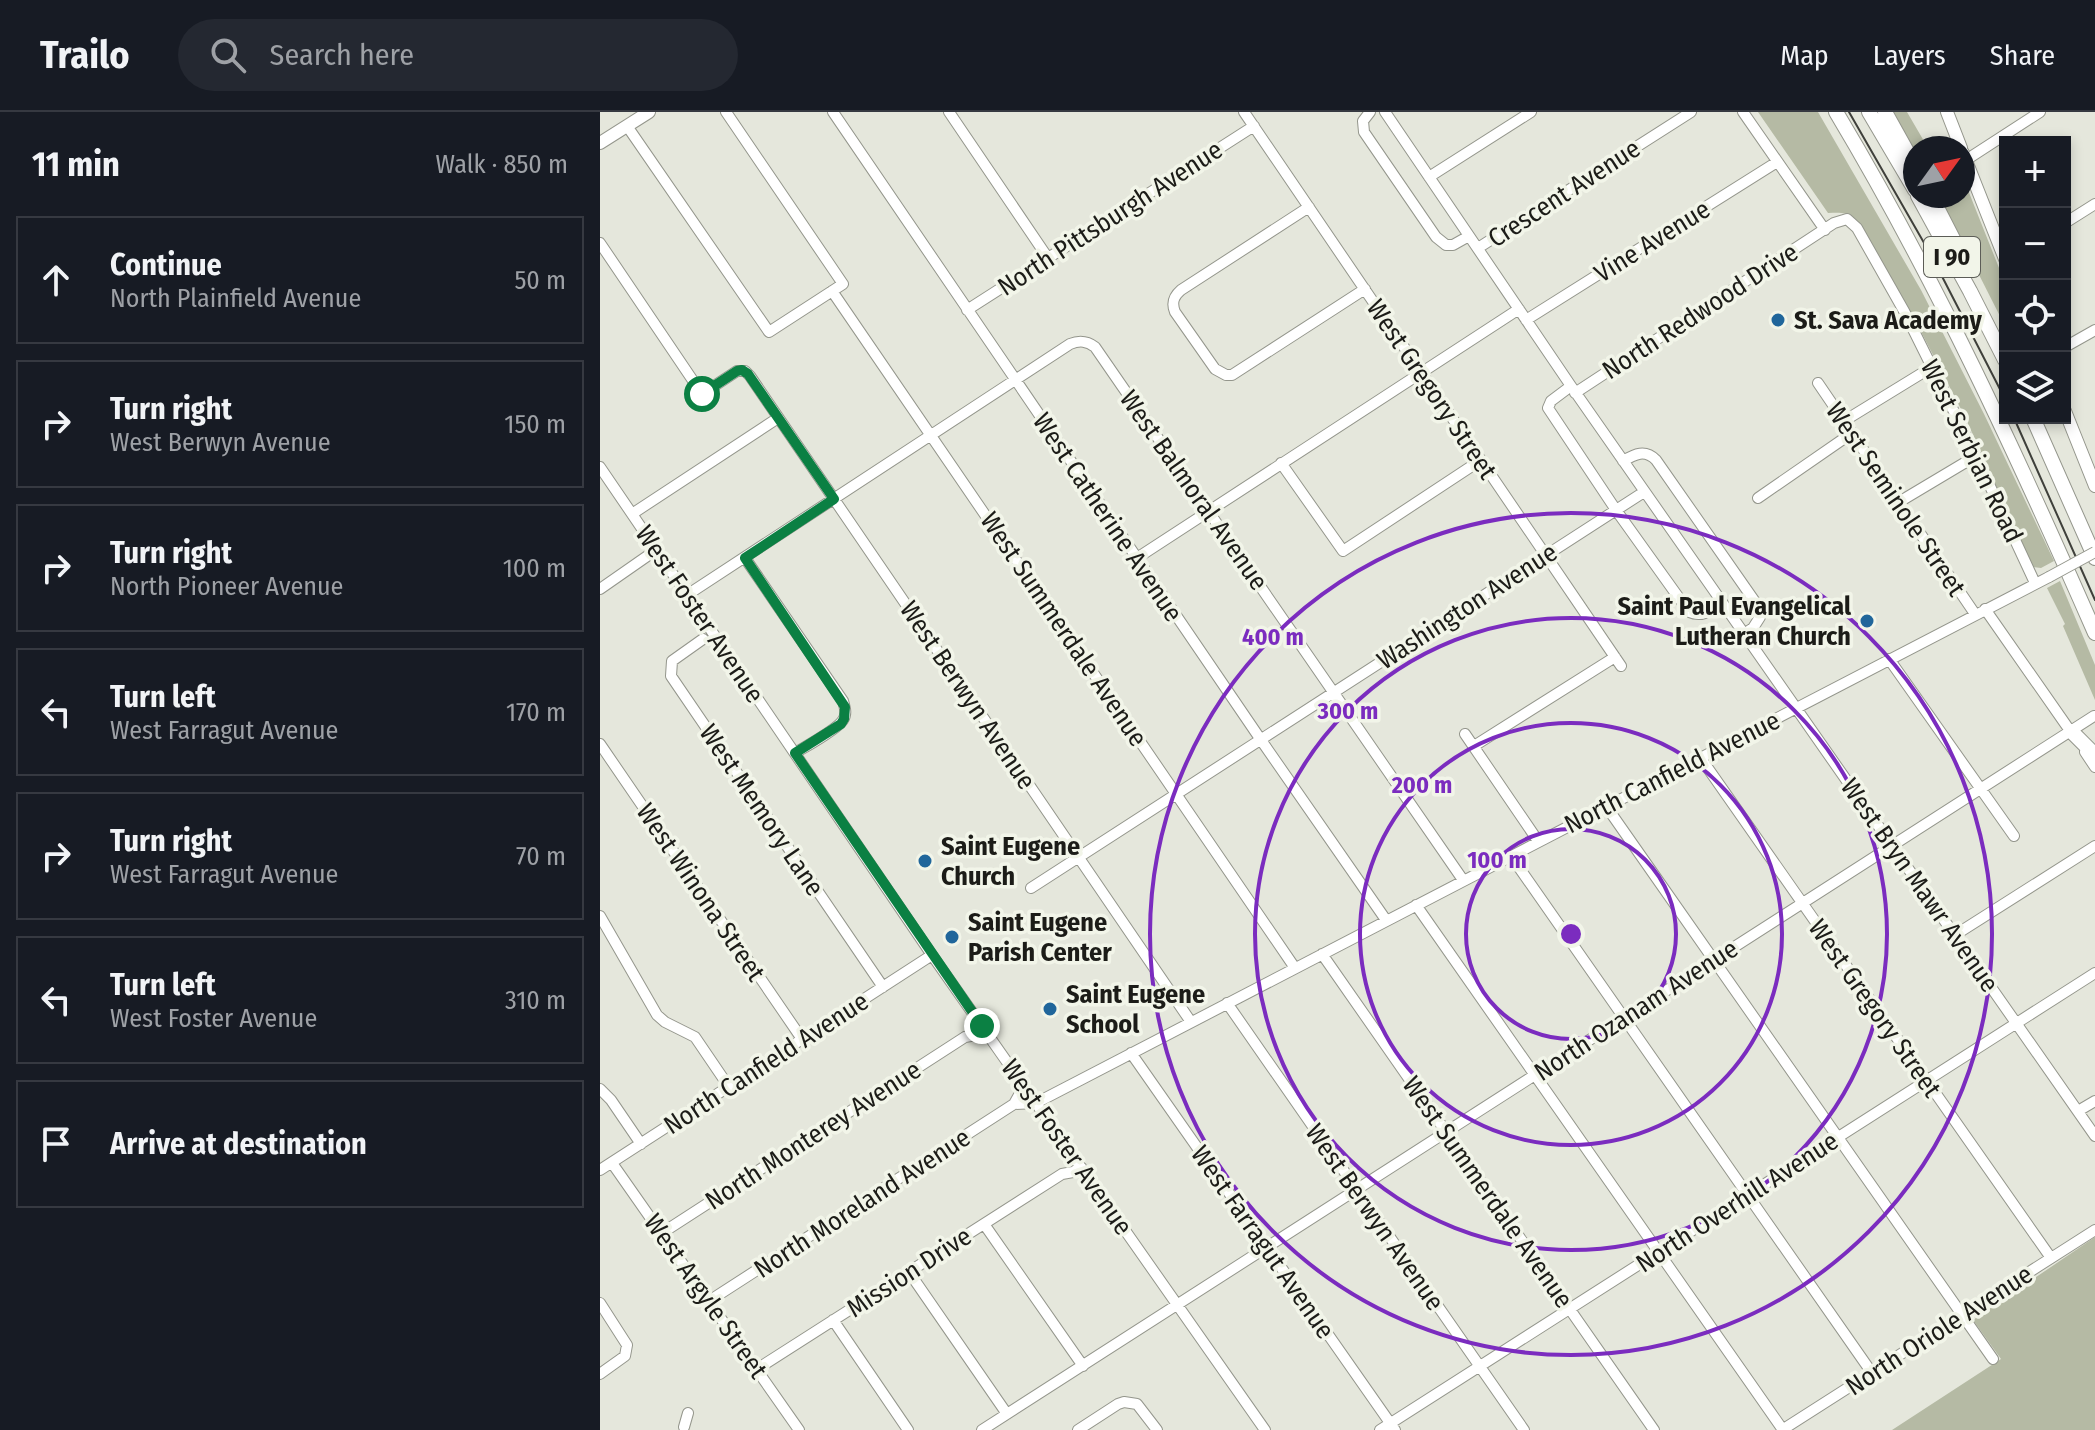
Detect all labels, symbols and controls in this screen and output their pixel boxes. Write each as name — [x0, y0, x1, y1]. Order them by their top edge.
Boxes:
search box — [178, 19, 738, 91]
text: Trailo — [40, 32, 130, 78]
icon: search — [206, 33, 250, 77]
text: Search here — [270, 37, 414, 73]
text: Map — [1780, 39, 1829, 72]
text: Layers — [1873, 39, 1946, 72]
text: Share — [1990, 39, 2055, 72]
street label: Crescent Avenue — [1482, 133, 1646, 254]
street label: North Pittsburgh Avenue — [992, 134, 1228, 303]
north arrow — [1903, 136, 1975, 208]
map controls — [1999, 136, 2071, 424]
button: + — [1999, 136, 2071, 208]
text: 11 min — [32, 144, 120, 185]
text: Walk · 850 m — [436, 149, 568, 180]
street label: Vine Avenue — [1589, 194, 1716, 289]
button: − — [1999, 208, 2071, 280]
street label: North Redwood Drive — [1597, 237, 1804, 386]
road number: I 90 — [1924, 237, 1980, 277]
text: Continue — [110, 247, 222, 283]
icon: ahead — [34, 258, 78, 302]
text: 50 m — [514, 265, 566, 296]
button: locate — [1999, 280, 2071, 352]
text: North Plainfield Avenue — [110, 283, 361, 314]
street label: West Gregory Street — [1360, 294, 1503, 485]
place label: St. Sava Academy — [1794, 305, 1982, 336]
marker: St. Sava Academy — [1769, 311, 1787, 329]
button: layers — [1999, 352, 2071, 424]
street label: West Serbian Road — [1914, 355, 2029, 548]
route start — [684, 376, 720, 412]
street label: West Balmoral Avenue — [1113, 384, 1274, 596]
text: Turn right — [110, 391, 232, 427]
street label: West Seminole Street — [1819, 396, 1972, 602]
icon: right — [34, 402, 78, 446]
street label: West Catherine Avenue — [1026, 407, 1189, 627]
text: 150 m — [504, 409, 566, 440]
text: West Berwyn Avenue — [110, 427, 330, 458]
street label: West Summerdale Avenue — [974, 506, 1154, 752]
street label: West Foster Avenue — [629, 520, 770, 709]
text: Turn right — [110, 535, 232, 571]
street label: Washington Avenue — [1371, 537, 1563, 676]
icon: right — [34, 546, 78, 590]
text: 100 m — [503, 553, 566, 584]
text: North Pioneer Avenue — [110, 571, 343, 602]
place label: Saint Paul Evangelical Lutheran Church — [1618, 591, 1852, 652]
street label: West Berwyn Avenue — [893, 595, 1042, 795]
marker: Saint Paul Evangelical Lutheran Church — [1858, 612, 1876, 630]
text: 400 m — [1242, 623, 1304, 651]
text: Turn left — [110, 679, 216, 715]
icon: left — [34, 690, 78, 734]
text: 170 m — [506, 697, 566, 728]
text: 300 m — [1317, 697, 1378, 725]
street label: North Canfield Avenue — [1559, 705, 1785, 840]
text: West Farragut Avenue — [110, 715, 338, 746]
street label: West Memory Lane — [693, 719, 830, 902]
text: 200 m — [1391, 771, 1452, 799]
street label: West Bryn Mawr Avenue — [1834, 772, 2005, 998]
street label: West Winona Street — [630, 798, 772, 987]
text: Turn right — [110, 823, 232, 859]
place label: Saint Eugene Church — [941, 831, 1080, 892]
icon: right — [34, 834, 78, 878]
text: 70 m — [516, 841, 566, 872]
text: 100 m — [1467, 846, 1527, 874]
marker: Saint Eugene Church — [916, 852, 934, 870]
text: West Farragut Avenue — [110, 859, 338, 890]
place label: Saint Eugene Parish Center — [968, 907, 1112, 968]
street label: West Gregory Street — [1802, 913, 1948, 1104]
centre of rings — [1557, 920, 1585, 948]
marker: Saint Eugene Parish Center — [943, 928, 961, 946]
street label: North Ozanam Avenue — [1529, 933, 1744, 1088]
text: Turn left — [110, 967, 216, 1003]
icon: left — [34, 978, 78, 1022]
place label: Saint Eugene School — [1066, 979, 1205, 1040]
text: 310 m — [505, 985, 566, 1016]
street label: North Canfield Avenue — [658, 986, 874, 1141]
marker: Saint Eugene School — [1041, 1000, 1059, 1018]
text: West Foster Avenue — [110, 1003, 317, 1034]
route end — [964, 1008, 1000, 1044]
street label: West Foster Avenue — [994, 1053, 1139, 1241]
street label: North Monterey Avenue — [700, 1054, 927, 1217]
street label: West Summerdale Avenue — [1396, 1070, 1579, 1314]
street label: West Berwyn Avenue — [1299, 1118, 1451, 1316]
icon: arrive — [34, 1122, 78, 1166]
street label: North Moreland Avenue — [748, 1122, 976, 1285]
street label: North Overhill Avenue — [1630, 1125, 1844, 1279]
text: Arrive at destination — [110, 1126, 367, 1162]
street label: West Farragut Avenue — [1184, 1140, 1341, 1345]
street label: West Argyle Street — [637, 1208, 774, 1385]
street label: Mission Drive — [841, 1221, 977, 1324]
street label: North Oriole Avenue — [1840, 1259, 2038, 1402]

